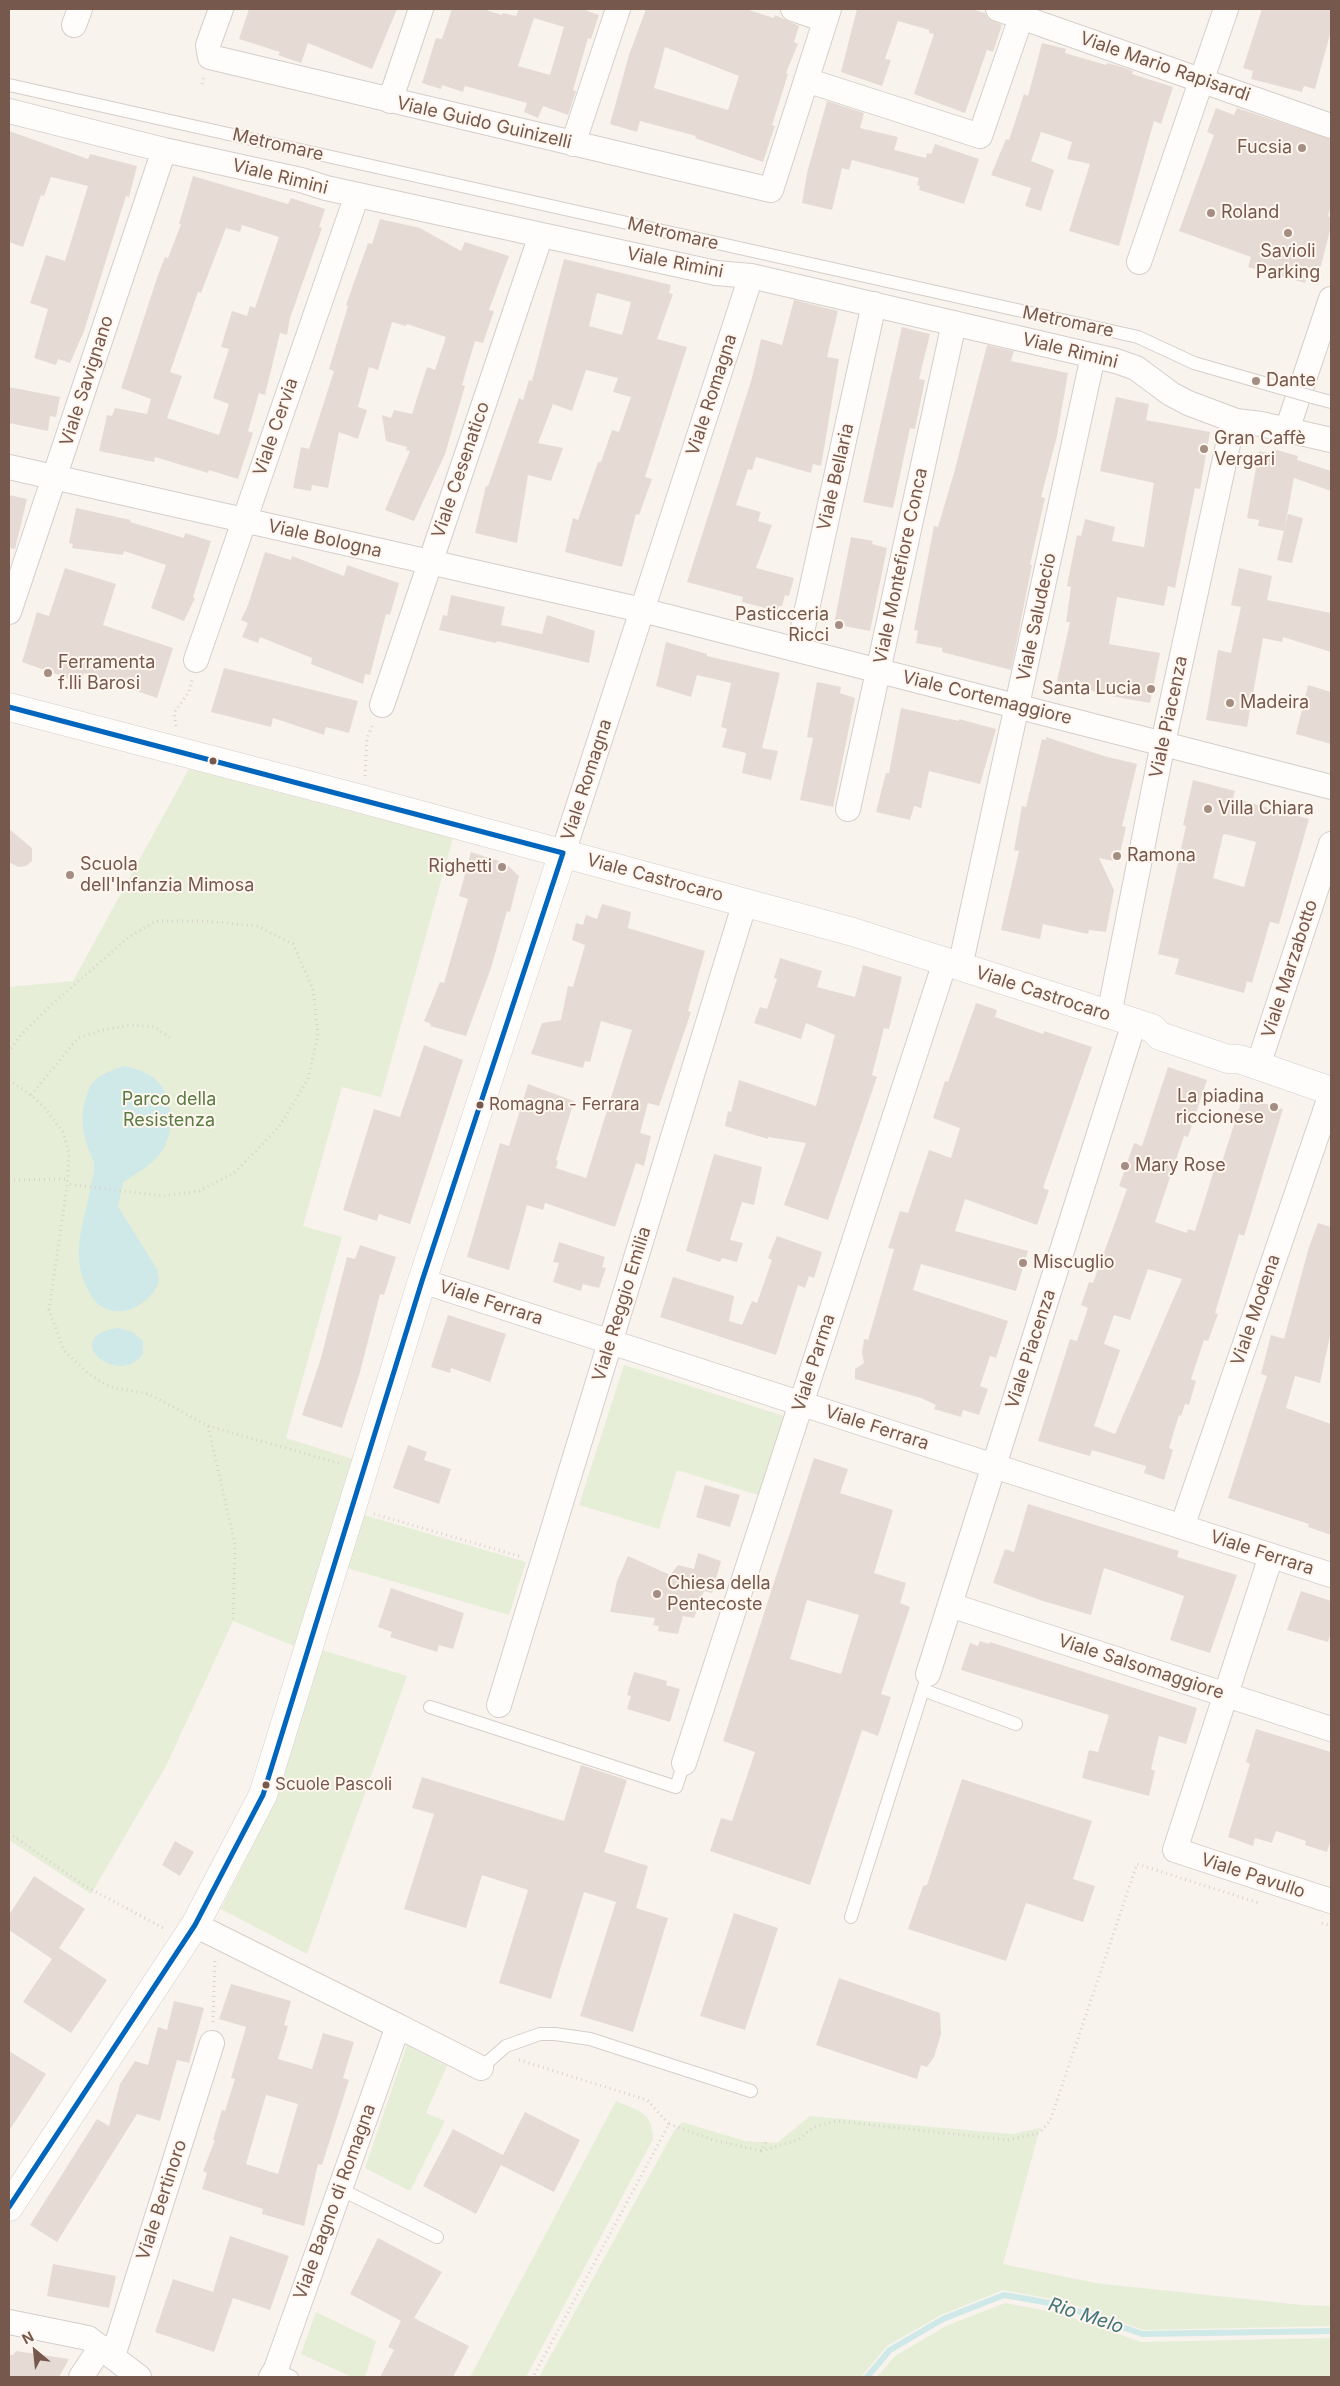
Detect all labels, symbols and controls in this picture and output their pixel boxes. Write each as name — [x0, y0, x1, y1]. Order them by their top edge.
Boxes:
street label: Viale Mario Rapisardi — [1077, 28, 1253, 106]
street label: Viale Guido Guinizelli — [394, 92, 574, 154]
street label: Metromare — [230, 124, 326, 166]
place label: Fucsia — [1237, 137, 1292, 159]
marker: Fucsia — [1296, 142, 1308, 154]
street label: Viale Rimini — [230, 155, 330, 199]
place label: Roland — [1221, 202, 1279, 224]
marker: Roland — [1205, 207, 1217, 219]
street label: Metromare — [625, 213, 721, 255]
marker: Savioli Parking — [1282, 227, 1294, 239]
place label: Savioli Parking — [1256, 241, 1320, 284]
street label: Viale Rimini — [625, 243, 725, 283]
street label: Metromare — [1020, 302, 1116, 342]
street label: Viale Savignano — [56, 313, 118, 449]
street label: Viale Rimini — [1020, 329, 1120, 373]
street label: Viale Romagna — [682, 331, 742, 459]
place label: Dante — [1266, 370, 1316, 392]
street label: Viale Cervia — [249, 375, 303, 479]
marker: Dante — [1250, 375, 1262, 387]
street label: Viale Cesenatico — [428, 399, 494, 541]
street label: Viale Bellaria — [813, 421, 859, 533]
place label: Gran Caffè Vergari — [1214, 428, 1306, 470]
marker: Gran Caffè Vergari — [1198, 443, 1210, 455]
street label: Viale Montefiore Conca — [870, 466, 932, 666]
street label: Viale Bologna — [266, 515, 384, 563]
street label: Viale Saludecio — [1013, 551, 1061, 683]
place label: Pasticceria Ricci — [735, 604, 829, 646]
marker: Pasticceria Ricci — [833, 619, 845, 631]
place label: Ferramenta f.lli Barosi — [58, 652, 155, 694]
street label: Viale Piacenza — [1146, 654, 1192, 780]
street label: Viale Cortemaggiore — [900, 666, 1074, 730]
marker: Ferramenta f.lli Barosi — [42, 667, 54, 679]
place label: Santa Lucia — [1042, 678, 1141, 700]
marker: Santa Lucia — [1145, 683, 1157, 695]
place label: Madeira — [1240, 692, 1309, 714]
marker: Madeira — [1224, 697, 1236, 709]
street label: Viale Romagna — [557, 716, 617, 844]
unlabelled marker — [208, 756, 218, 766]
place label: Villa Chiara — [1218, 798, 1314, 820]
marker: Villa Chiara — [1202, 803, 1214, 815]
place label: Ramona — [1127, 845, 1196, 867]
street label: Viale Castrocaro — [584, 849, 726, 907]
marker: Ramona — [1111, 850, 1123, 862]
place label: Scuola dell'Infanzia Mimosa — [80, 854, 254, 896]
place label: Righetti — [428, 856, 492, 878]
marker: Righetti — [496, 861, 508, 873]
marker: Scuola dell'Infanzia Mimosa — [64, 869, 76, 881]
street label: Viale Marzabotto — [1258, 897, 1322, 1041]
street label: Viale Castrocaro — [973, 962, 1113, 1026]
place label: La piadina riccionese — [1176, 1086, 1264, 1128]
park label: Parco della Resistenza — [122, 1089, 216, 1132]
place label: Romagna - Ferrara — [489, 1095, 640, 1115]
marker: Romagna - Ferrara — [475, 1100, 485, 1110]
marker: La piadina riccionese — [1268, 1101, 1280, 1113]
place label: Mary Rose — [1135, 1155, 1226, 1177]
marker: Mary Rose — [1119, 1160, 1131, 1172]
street label: Viale Reggio Emilia — [588, 1224, 656, 1384]
place label: Miscuglio — [1033, 1252, 1115, 1274]
street label: Viale Modena — [1227, 1252, 1285, 1368]
marker: Miscuglio — [1017, 1257, 1029, 1269]
street label: Viale Ferrara — [436, 1276, 546, 1330]
street label: Viale Piacenza — [1002, 1287, 1060, 1411]
street label: Viale Parma — [788, 1311, 840, 1415]
street label: Viale Ferrara — [822, 1401, 932, 1455]
street label: Viale Ferrara — [1207, 1526, 1317, 1580]
place label: Chiesa della Pentecoste — [667, 1573, 771, 1616]
marker: Chiesa della Pentecoste — [651, 1588, 663, 1600]
street label: Viale Salsomaggiore — [1055, 1630, 1227, 1704]
place label: Scuole Pascoli — [275, 1775, 392, 1795]
marker: Scuole Pascoli — [261, 1780, 271, 1790]
street label: Viale Pavullo — [1198, 1849, 1308, 1903]
street label: Viale Bagno di Romagna — [290, 2101, 380, 2303]
street label: Viale Bertinoro — [132, 2137, 192, 2263]
water label: Rio Melo — [1046, 2293, 1126, 2339]
north arrow — [10, 2326, 60, 2376]
text: N — [19, 2327, 36, 2347]

